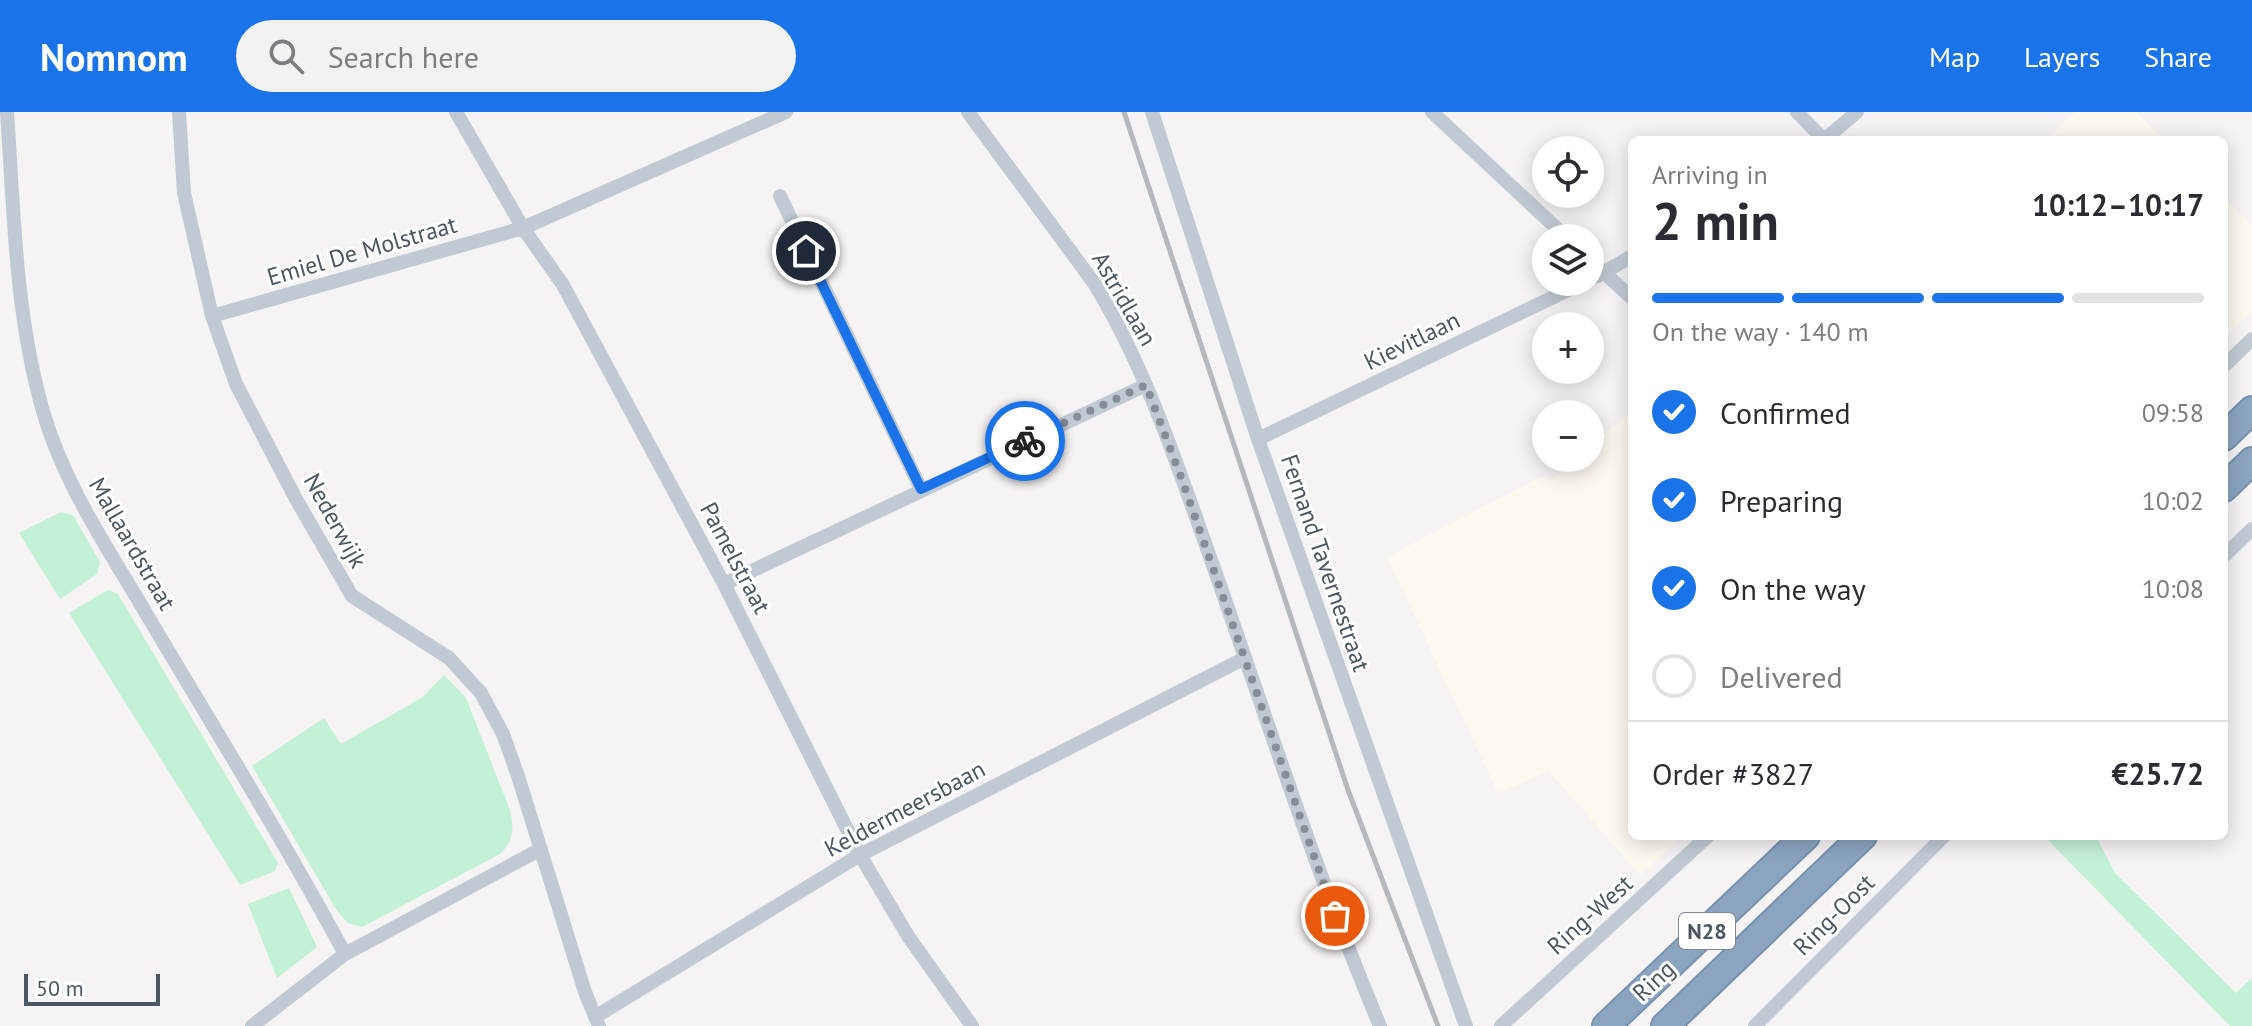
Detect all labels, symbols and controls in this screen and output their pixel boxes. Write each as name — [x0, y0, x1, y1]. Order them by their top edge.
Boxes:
search box — [236, 20, 796, 92]
text: Nomnom — [40, 32, 188, 81]
icon: search — [264, 34, 308, 78]
text: Search here — [328, 37, 479, 76]
text: Map — [1929, 38, 1980, 75]
text: Layers — [2024, 38, 2100, 75]
text: Share — [2144, 38, 2212, 75]
map controls — [1532, 136, 1604, 472]
button: locate — [1532, 136, 1604, 208]
text: Arriving in — [1652, 158, 1768, 191]
text: 10:12–10:17 — [2032, 185, 2204, 224]
text: 2 min — [1652, 187, 1779, 254]
street label: Emiel De Molstraat — [263, 209, 460, 292]
pin — [772, 217, 840, 285]
button: layers — [1532, 224, 1604, 296]
icon: home — [784, 229, 828, 273]
street label: Astridlaan — [1085, 246, 1164, 351]
street label: Kievitlaan — [1359, 304, 1465, 377]
button: + — [1532, 312, 1604, 384]
text: On the way · 140 m — [1652, 315, 1869, 348]
icon: check — [1652, 390, 1696, 434]
text: Confirmed — [1720, 393, 1851, 432]
text: 09:58 — [2142, 396, 2204, 429]
button: − — [1532, 400, 1604, 472]
courier — [985, 401, 1065, 481]
icon: bike — [1003, 419, 1047, 463]
street label: Fernand Tavernestraat — [1274, 450, 1377, 675]
street label: Nederwijk — [297, 468, 374, 574]
street label: Mallaardstraat — [82, 472, 183, 616]
icon: check — [1652, 478, 1696, 522]
text: Preparing — [1720, 481, 1843, 520]
text: 10:02 — [2142, 484, 2204, 517]
street label: Pamelstraat — [693, 497, 778, 619]
icon: check — [1652, 566, 1696, 610]
text: On the way — [1720, 569, 1866, 608]
text: 10:08 — [2142, 572, 2204, 605]
text: Delivered — [1720, 657, 1843, 696]
street label: Keldermeersbaan — [819, 753, 991, 864]
text: Order #3827 — [1652, 754, 1814, 793]
text: €25.72 — [2112, 754, 2204, 793]
street label: Ring-Oost — [1786, 867, 1881, 962]
street label: Ring-West — [1540, 868, 1639, 961]
pin — [1301, 882, 1369, 950]
icon: bag — [1313, 894, 1357, 938]
road number: N28 — [1679, 913, 1735, 949]
street label: Ring — [1626, 953, 1681, 1008]
scale bar — [24, 970, 160, 1006]
text: 50 m — [36, 974, 84, 1002]

